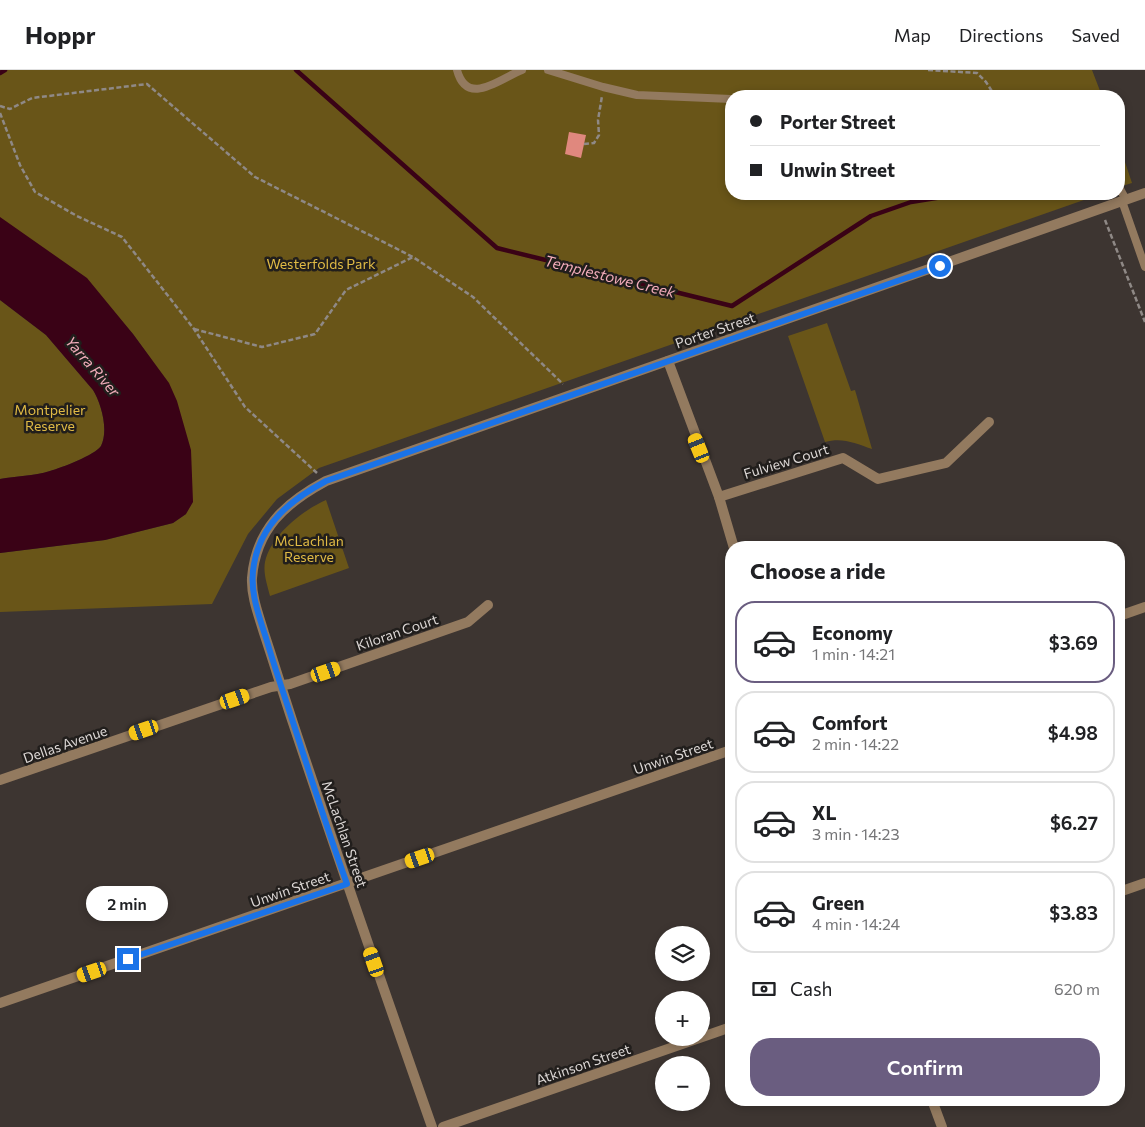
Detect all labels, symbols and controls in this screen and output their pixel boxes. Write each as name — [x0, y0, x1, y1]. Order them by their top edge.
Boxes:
text: Hoppr — [25, 20, 96, 49]
text: Map — [894, 24, 931, 46]
text: Directions — [959, 24, 1043, 46]
text: Saved — [1071, 24, 1120, 46]
text: Porter Street — [780, 110, 895, 133]
text: Unwin Street — [780, 158, 895, 181]
water label: Templestowe Creek — [543, 251, 678, 301]
park label: Westerfolds Park — [266, 255, 376, 272]
route start — [929, 255, 951, 277]
street label: Porter Street — [673, 308, 757, 352]
water label: Yarra River — [62, 332, 125, 401]
park label: Montpelier Reserve — [14, 401, 86, 434]
car — [686, 431, 711, 465]
street label: Fulview Court — [741, 440, 831, 482]
park label: McLachlan Reserve — [274, 532, 344, 565]
text: Choose a ride — [750, 557, 885, 584]
street label: Kiloran Court — [354, 610, 440, 654]
icon: car — [752, 620, 797, 665]
text: Economy — [812, 621, 893, 644]
text: $3.69 — [1049, 631, 1098, 654]
text: 1 min · 14:21 — [812, 644, 895, 663]
car — [309, 660, 342, 684]
car — [218, 687, 251, 711]
icon: car — [752, 710, 797, 755]
text: Comfort — [812, 711, 888, 734]
car — [127, 718, 160, 742]
text: $4.98 — [1048, 721, 1098, 744]
street label: Dellas Avenue — [21, 722, 109, 766]
street label: Unwin Street — [631, 734, 715, 778]
text: 2 min · 14:22 — [812, 734, 899, 753]
street label: McLachlan Street — [319, 778, 371, 890]
icon: car — [752, 800, 797, 845]
text: XL — [812, 801, 837, 824]
text: $6.27 — [1050, 811, 1098, 834]
text: 3 min · 14:23 — [812, 824, 900, 843]
car — [403, 846, 436, 870]
street label: Unwin Street — [248, 867, 332, 911]
callout: 2 min — [87, 886, 169, 922]
icon: car — [752, 890, 797, 935]
text: Green — [812, 891, 864, 914]
text: 2 min — [107, 894, 147, 913]
text: $3.83 — [1049, 901, 1098, 924]
text: 4 min · 14:24 — [812, 914, 900, 933]
map controls — [655, 926, 710, 1111]
button: layers — [655, 926, 710, 981]
car — [362, 945, 385, 979]
route end — [117, 948, 139, 970]
car — [75, 960, 108, 984]
icon: cash — [750, 975, 778, 1003]
text: Cash — [790, 977, 832, 1000]
text: 620 m — [1054, 979, 1100, 998]
button: + — [655, 991, 710, 1046]
button: Confirm — [750, 1038, 1100, 1096]
street label: Atkinson Street — [533, 1040, 633, 1088]
button: − — [655, 1056, 710, 1111]

